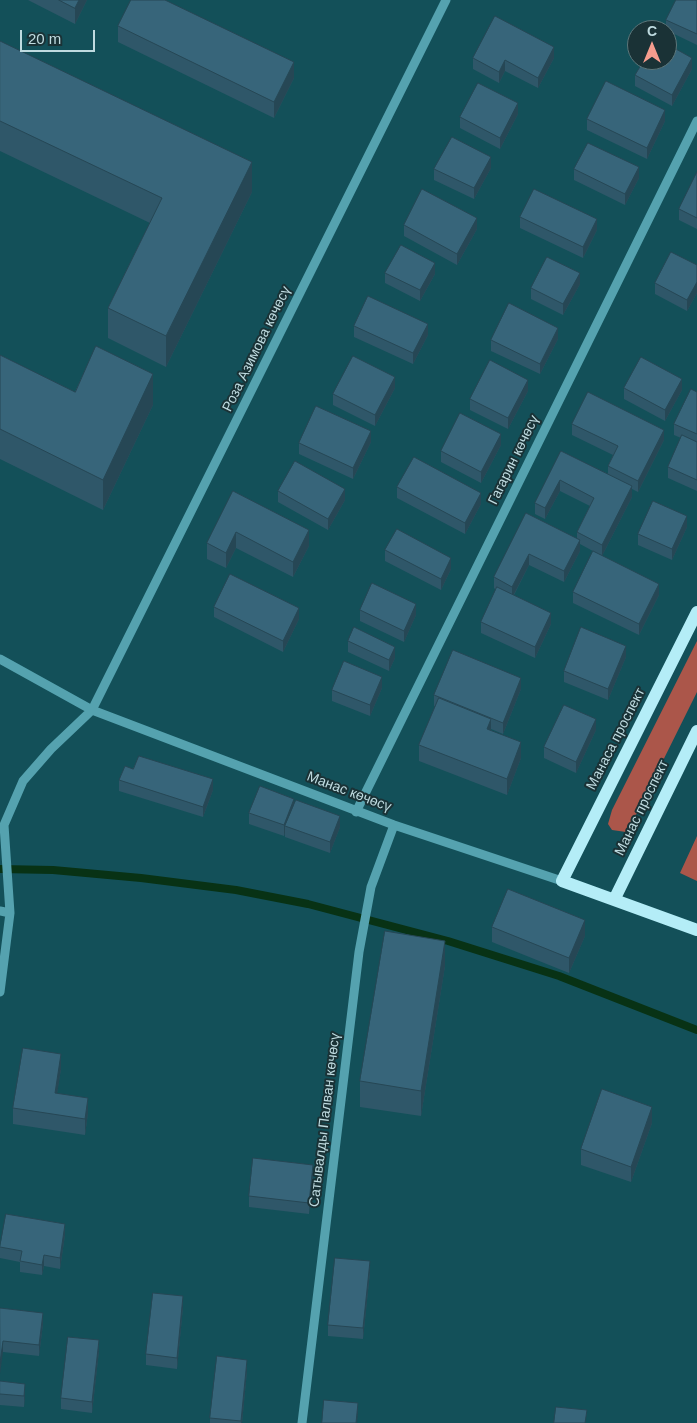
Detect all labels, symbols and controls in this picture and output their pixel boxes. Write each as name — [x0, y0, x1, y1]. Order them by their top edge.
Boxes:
scale bar — [22, 20, 98, 52]
north arrow — [627, 20, 677, 70]
text: С — [647, 23, 657, 39]
text: 20 m — [28, 30, 61, 47]
street label: Роза Азимова көчөсү — [219, 284, 295, 414]
street label: Гагарин көчөсү — [485, 413, 543, 507]
street label: Манаса проспект — [583, 685, 649, 793]
street label: Манас проспект — [612, 757, 672, 859]
street label: Манас көчөсү — [304, 768, 394, 816]
street label: Сатывалды Палван көчөсү — [306, 1032, 344, 1208]

